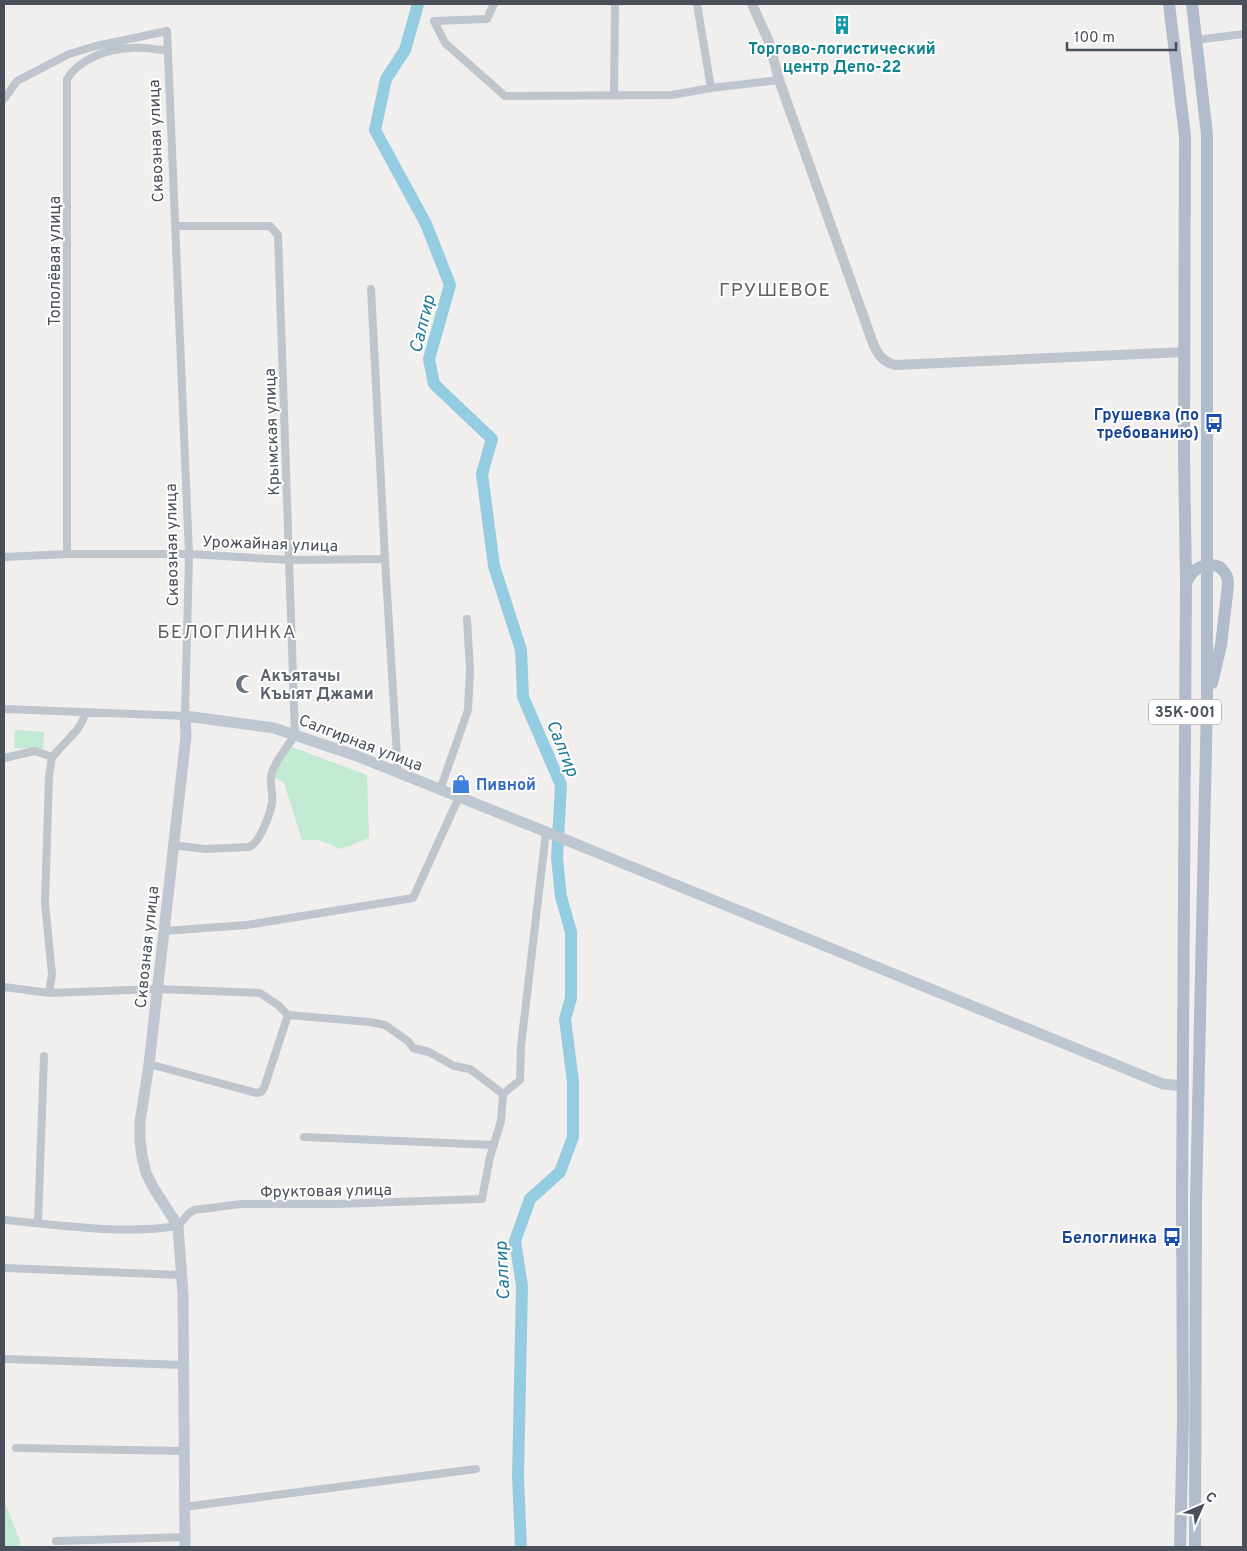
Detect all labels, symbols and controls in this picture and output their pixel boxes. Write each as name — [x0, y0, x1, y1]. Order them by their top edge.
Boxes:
building icon: Торгово-логистический центр Депо-22 — [831, 14, 853, 36]
scale bar — [1067, 20, 1176, 52]
text: 100 m — [1074, 29, 1115, 48]
place label: Торгово-логистический центр Депо-22 — [748, 40, 936, 78]
street label: Сквозная улица — [145, 79, 169, 203]
street label: Тополёвая улица — [46, 196, 66, 326]
district label: ГРУШЕВОЕ — [719, 279, 831, 303]
water label: Салгир — [405, 293, 442, 356]
street label: Крымская улица — [261, 368, 285, 496]
place label: Грушевка (по требованию) — [1094, 406, 1199, 444]
bus stop icon: Грушевка (по требованию) — [1203, 412, 1225, 434]
street label: Сквозная улица — [162, 483, 184, 607]
street label: Урожайная улица — [201, 533, 338, 557]
district label: БЕЛОГЛИНКА — [157, 621, 297, 645]
place label: Акъятачы Къыят Джами — [260, 667, 374, 705]
mosque icon: Акъятачы Къыят Джами — [234, 673, 256, 695]
road number: 35К-001 — [1149, 700, 1221, 724]
street label: Салгирная улица — [296, 711, 425, 777]
water label: Салгир — [540, 717, 583, 780]
shop icon: Пивной — [450, 773, 472, 795]
place label: Пивной — [476, 776, 536, 796]
street label: Сквозная улица — [132, 885, 164, 1009]
street label: Фруктовая улица — [260, 1181, 392, 1203]
bus stop icon: Белоглинка — [1161, 1226, 1183, 1248]
place label: Белоглинка — [1062, 1229, 1157, 1249]
water label: Салгир — [490, 1241, 517, 1301]
north arrow — [1177, 1481, 1227, 1531]
text: С — [1201, 1489, 1219, 1507]

